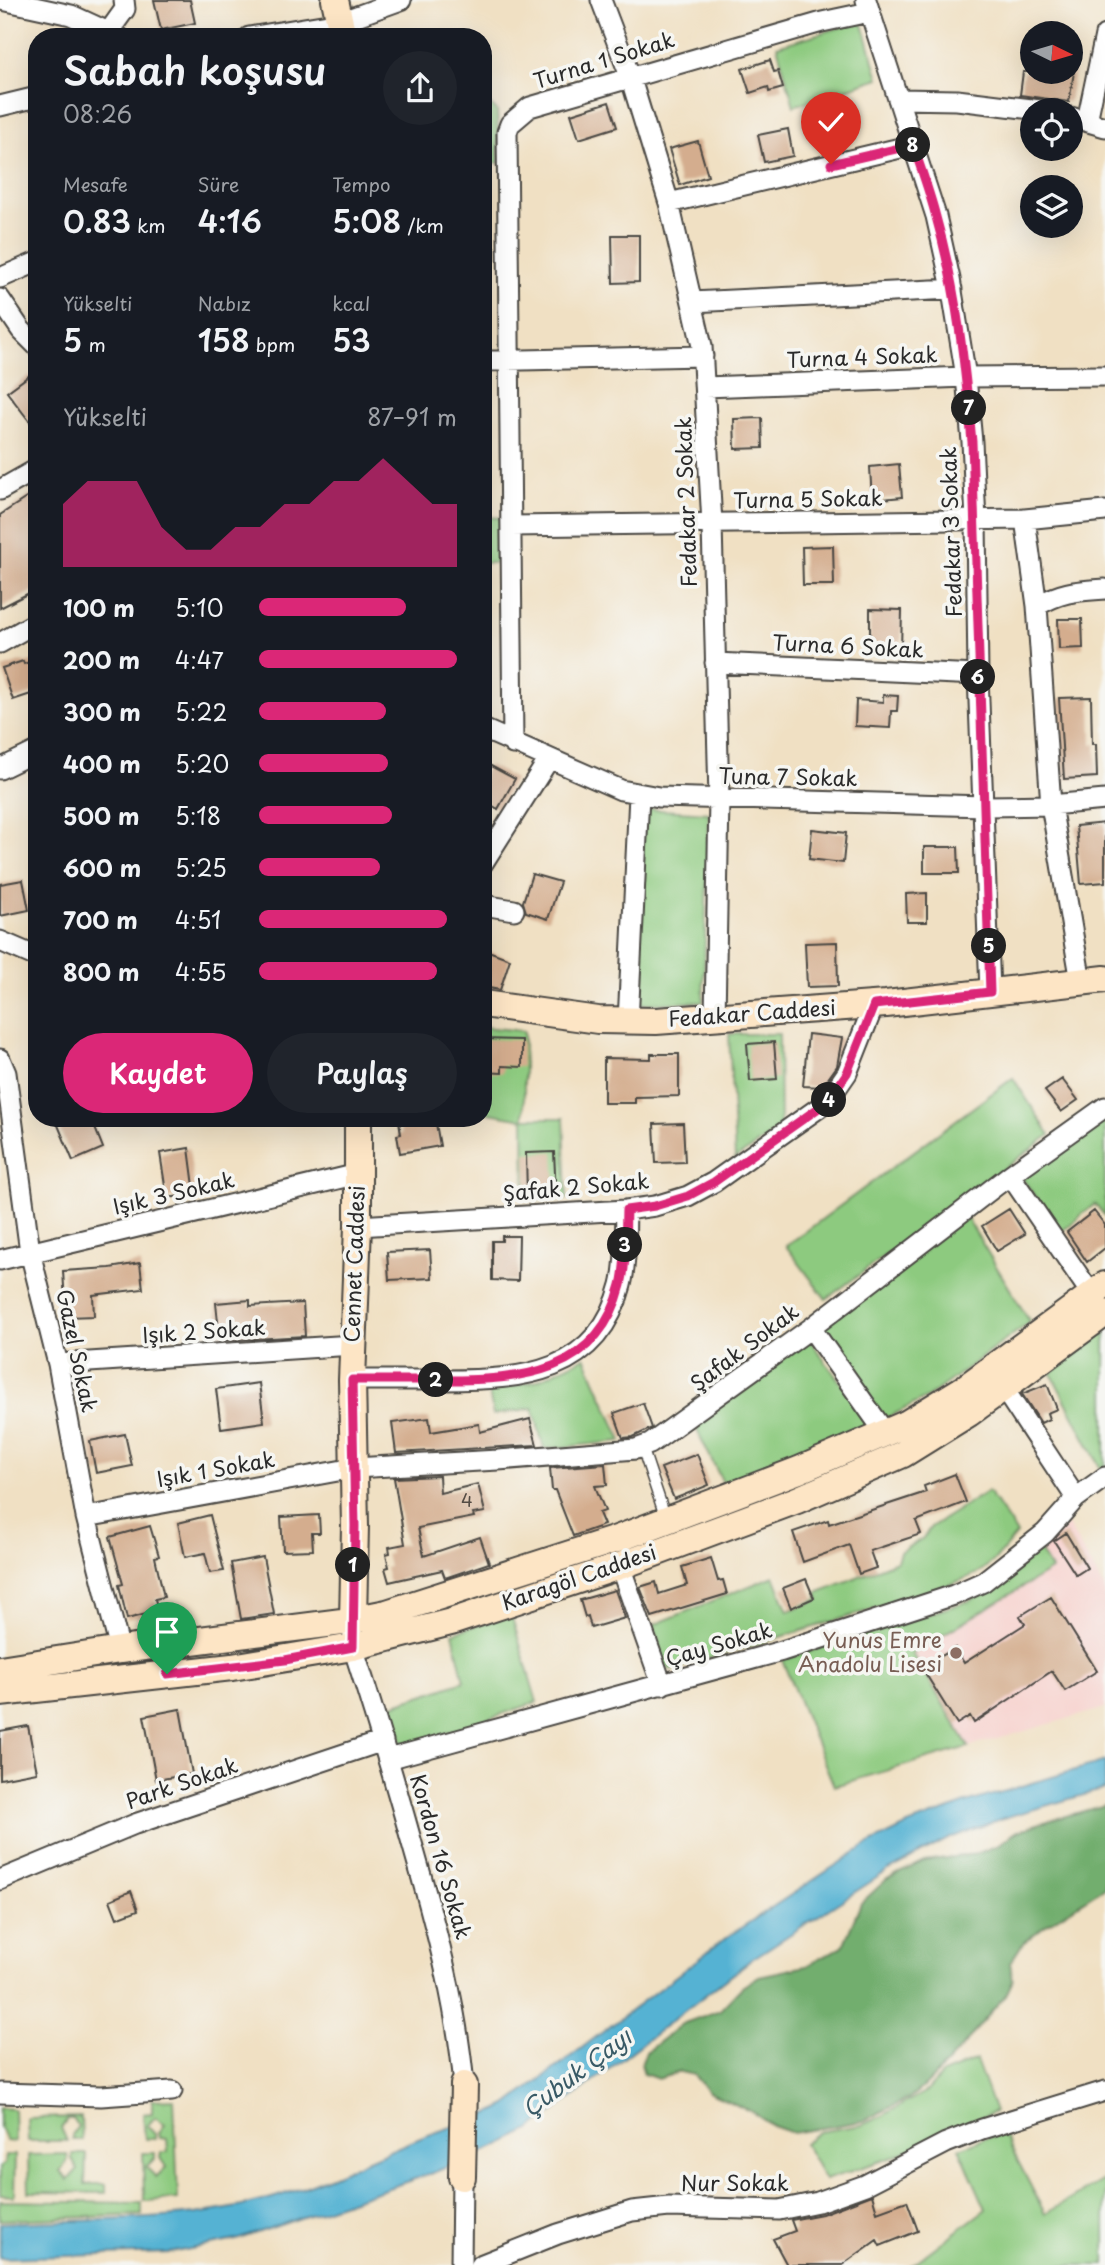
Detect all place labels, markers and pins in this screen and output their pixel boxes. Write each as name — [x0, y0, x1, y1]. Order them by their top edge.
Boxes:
pin — [801, 92, 861, 164]
pin: 8 — [895, 128, 930, 162]
pin: 7 — [951, 390, 986, 426]
pin: 6 — [960, 660, 996, 694]
pin: 5 — [972, 928, 1006, 964]
pin: 4 — [812, 1082, 846, 1118]
pin: 3 — [608, 1228, 642, 1262]
pin: 2 — [418, 1362, 453, 1398]
pin: 1 — [336, 1548, 370, 1582]
pin — [137, 1602, 197, 1674]
place label: Yunus Emre Anadolu Lisesi — [798, 1623, 942, 1679]
marker: Yunus Emre Anadolu Lisesi — [948, 1645, 964, 1661]

